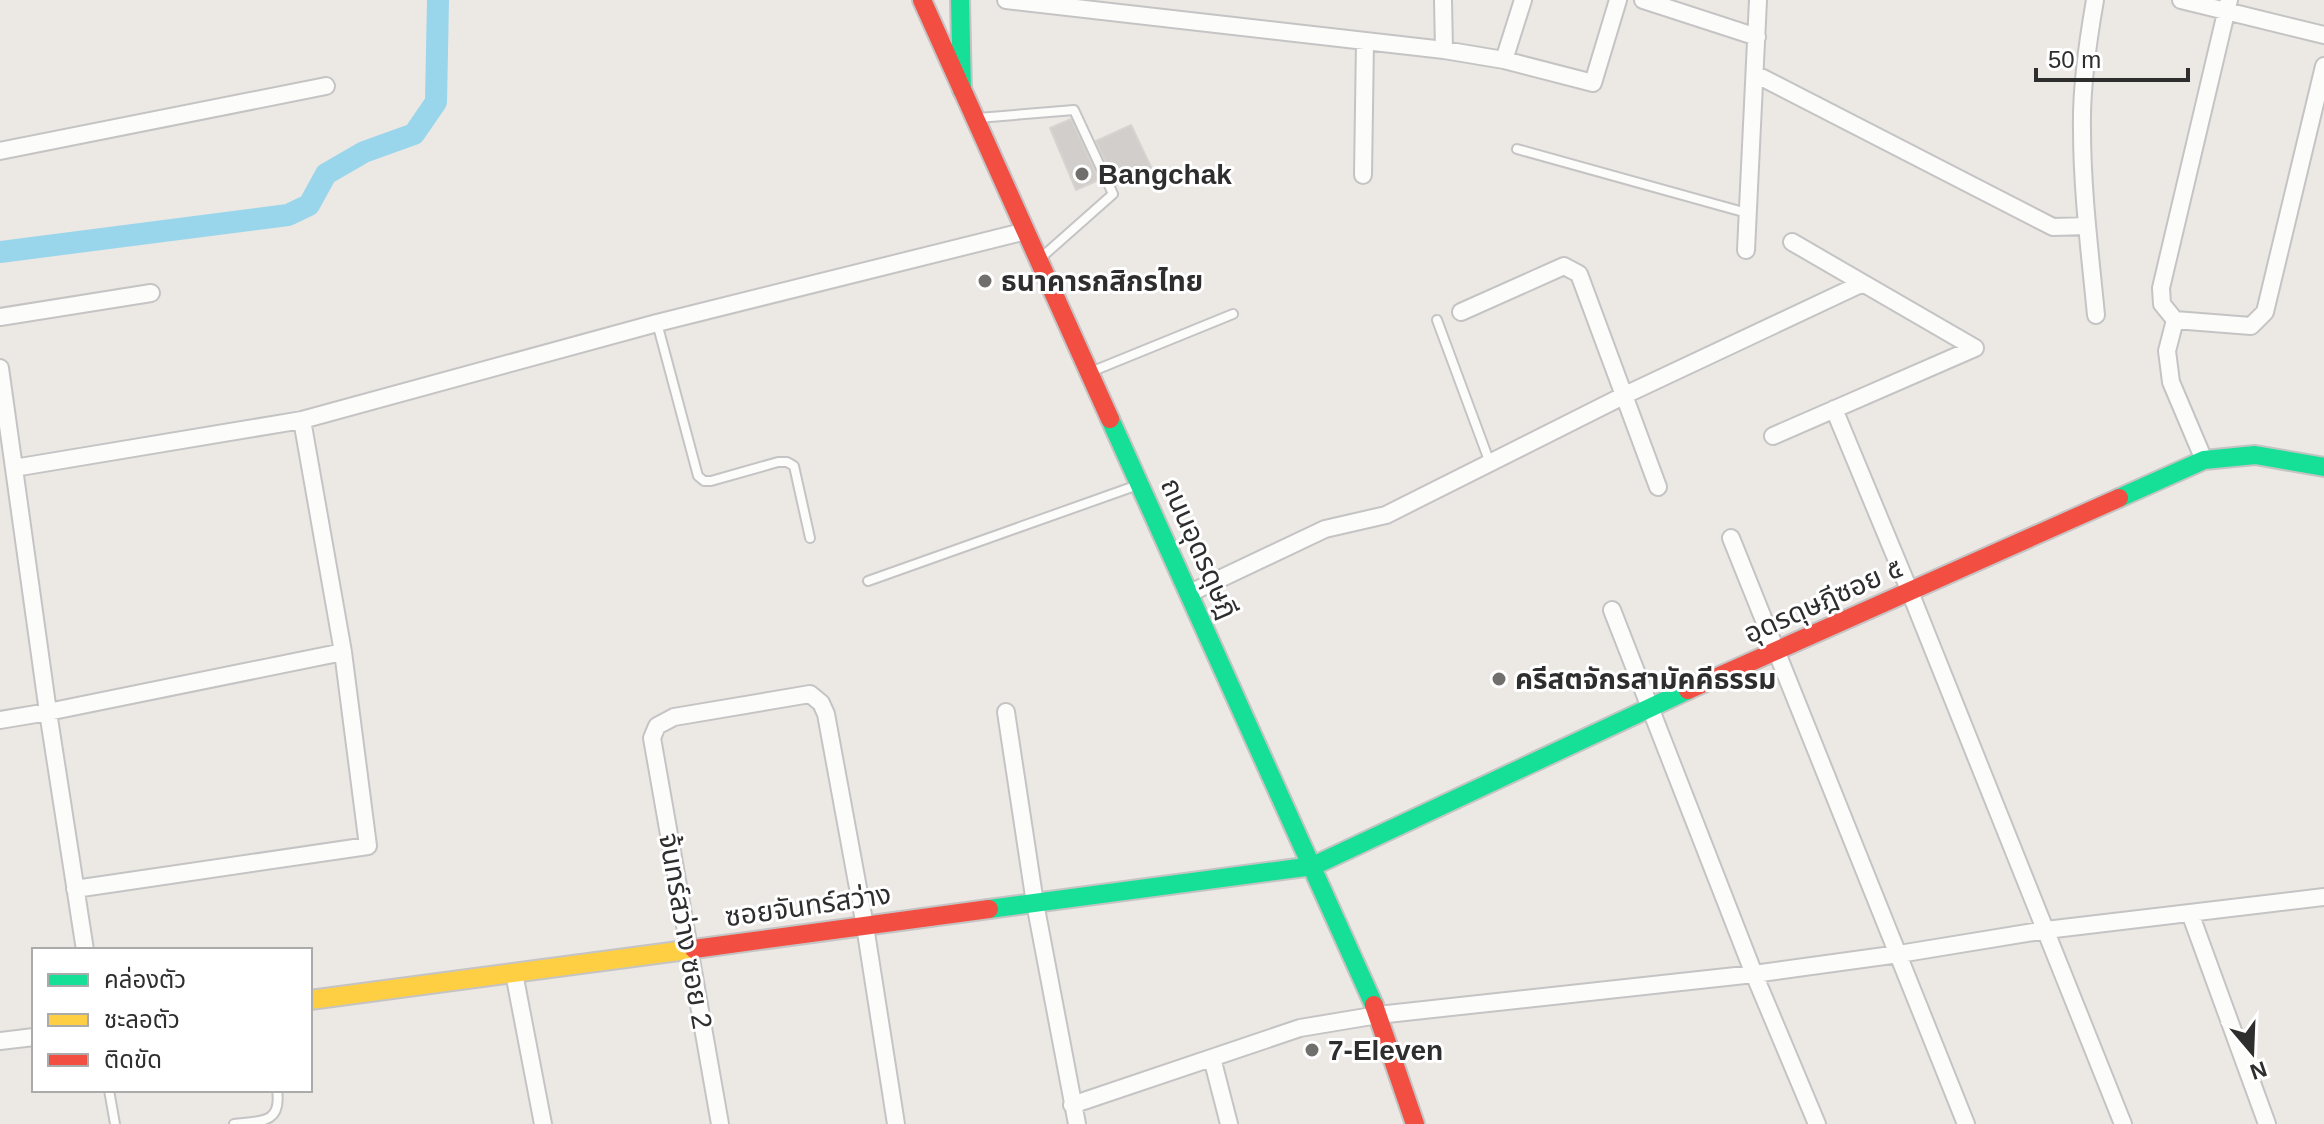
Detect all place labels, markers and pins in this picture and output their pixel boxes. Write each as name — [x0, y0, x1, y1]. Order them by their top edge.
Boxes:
place label: Bangchak — [1098, 159, 1232, 190]
marker: Bangchak — [1073, 165, 1091, 183]
place label: ธนาคารกสิกรไทย — [1001, 266, 1203, 297]
marker: ธนาคารกสิกรไทย — [976, 272, 994, 290]
place label: ครีสตจักรสามัคคีธรรม — [1515, 664, 1776, 695]
marker: ครีสตจักรสามัคคีธรรม — [1490, 670, 1508, 688]
place label: 7-Eleven — [1328, 1035, 1443, 1066]
marker: 7-Eleven — [1303, 1041, 1321, 1059]

